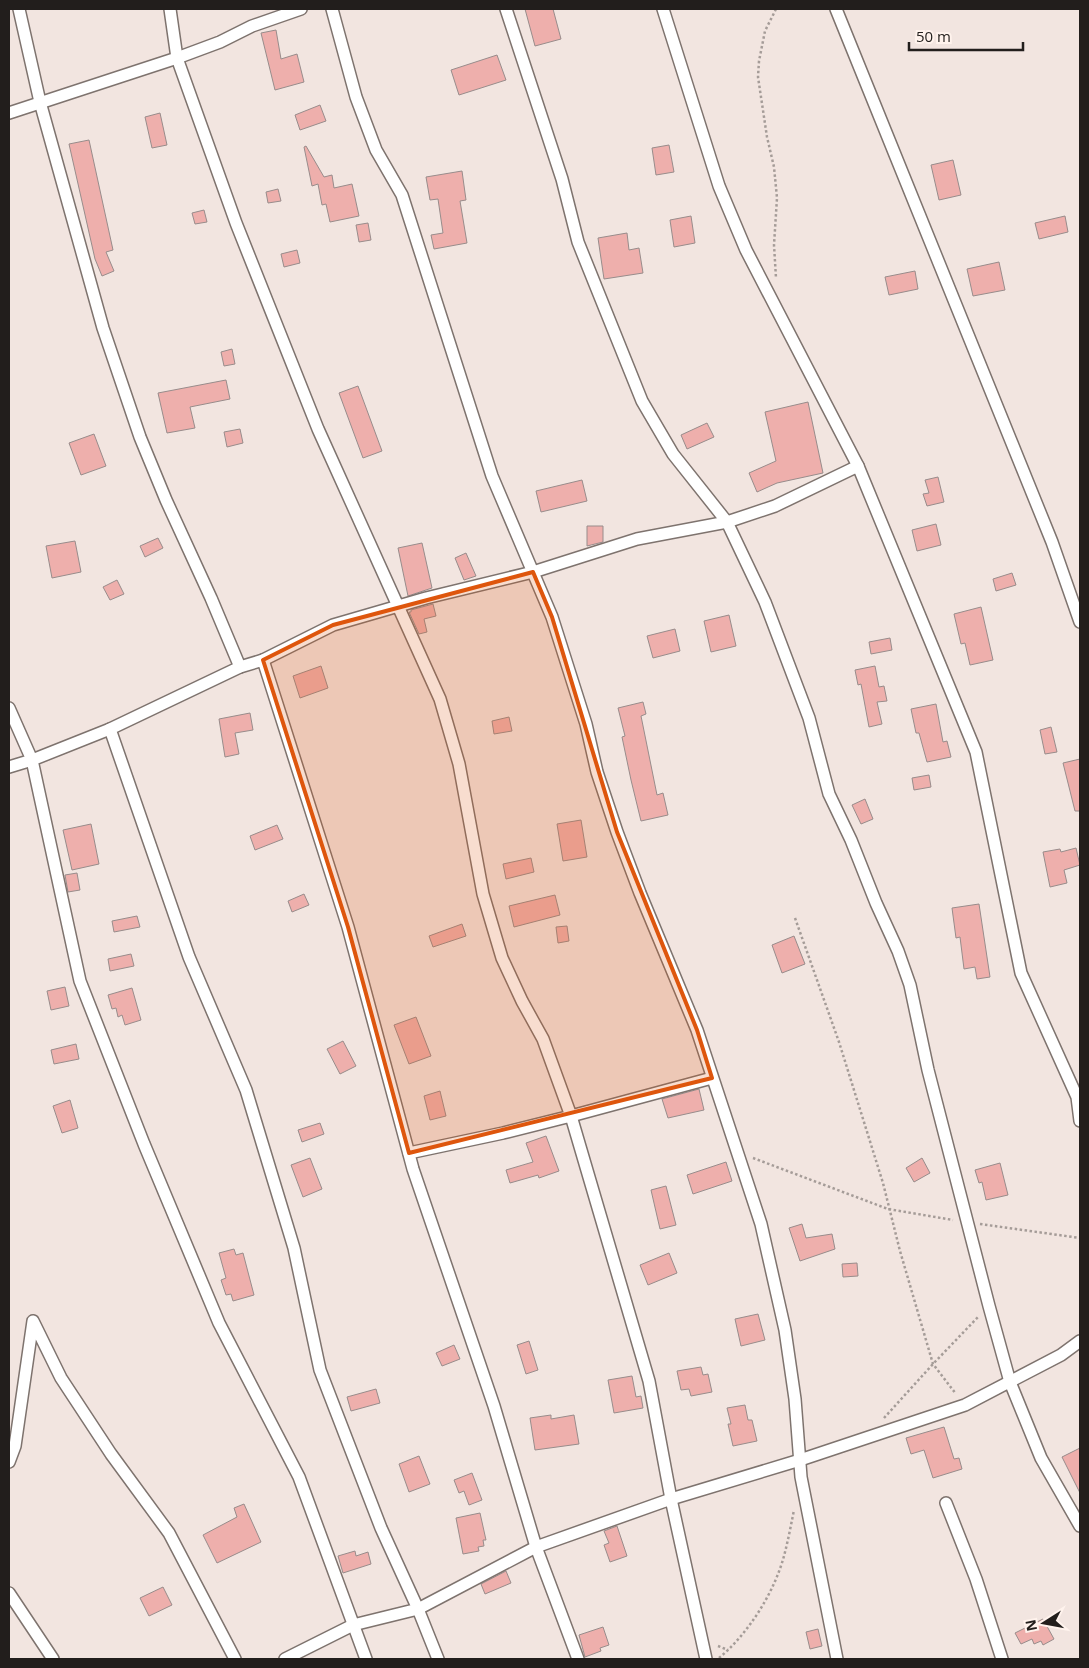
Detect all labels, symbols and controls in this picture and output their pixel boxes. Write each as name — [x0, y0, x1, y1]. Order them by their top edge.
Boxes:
scale bar — [909, 20, 1023, 52]
text: 50 m — [916, 26, 951, 46]
north arrow — [1019, 1598, 1069, 1648]
text: N — [1020, 1618, 1041, 1633]

